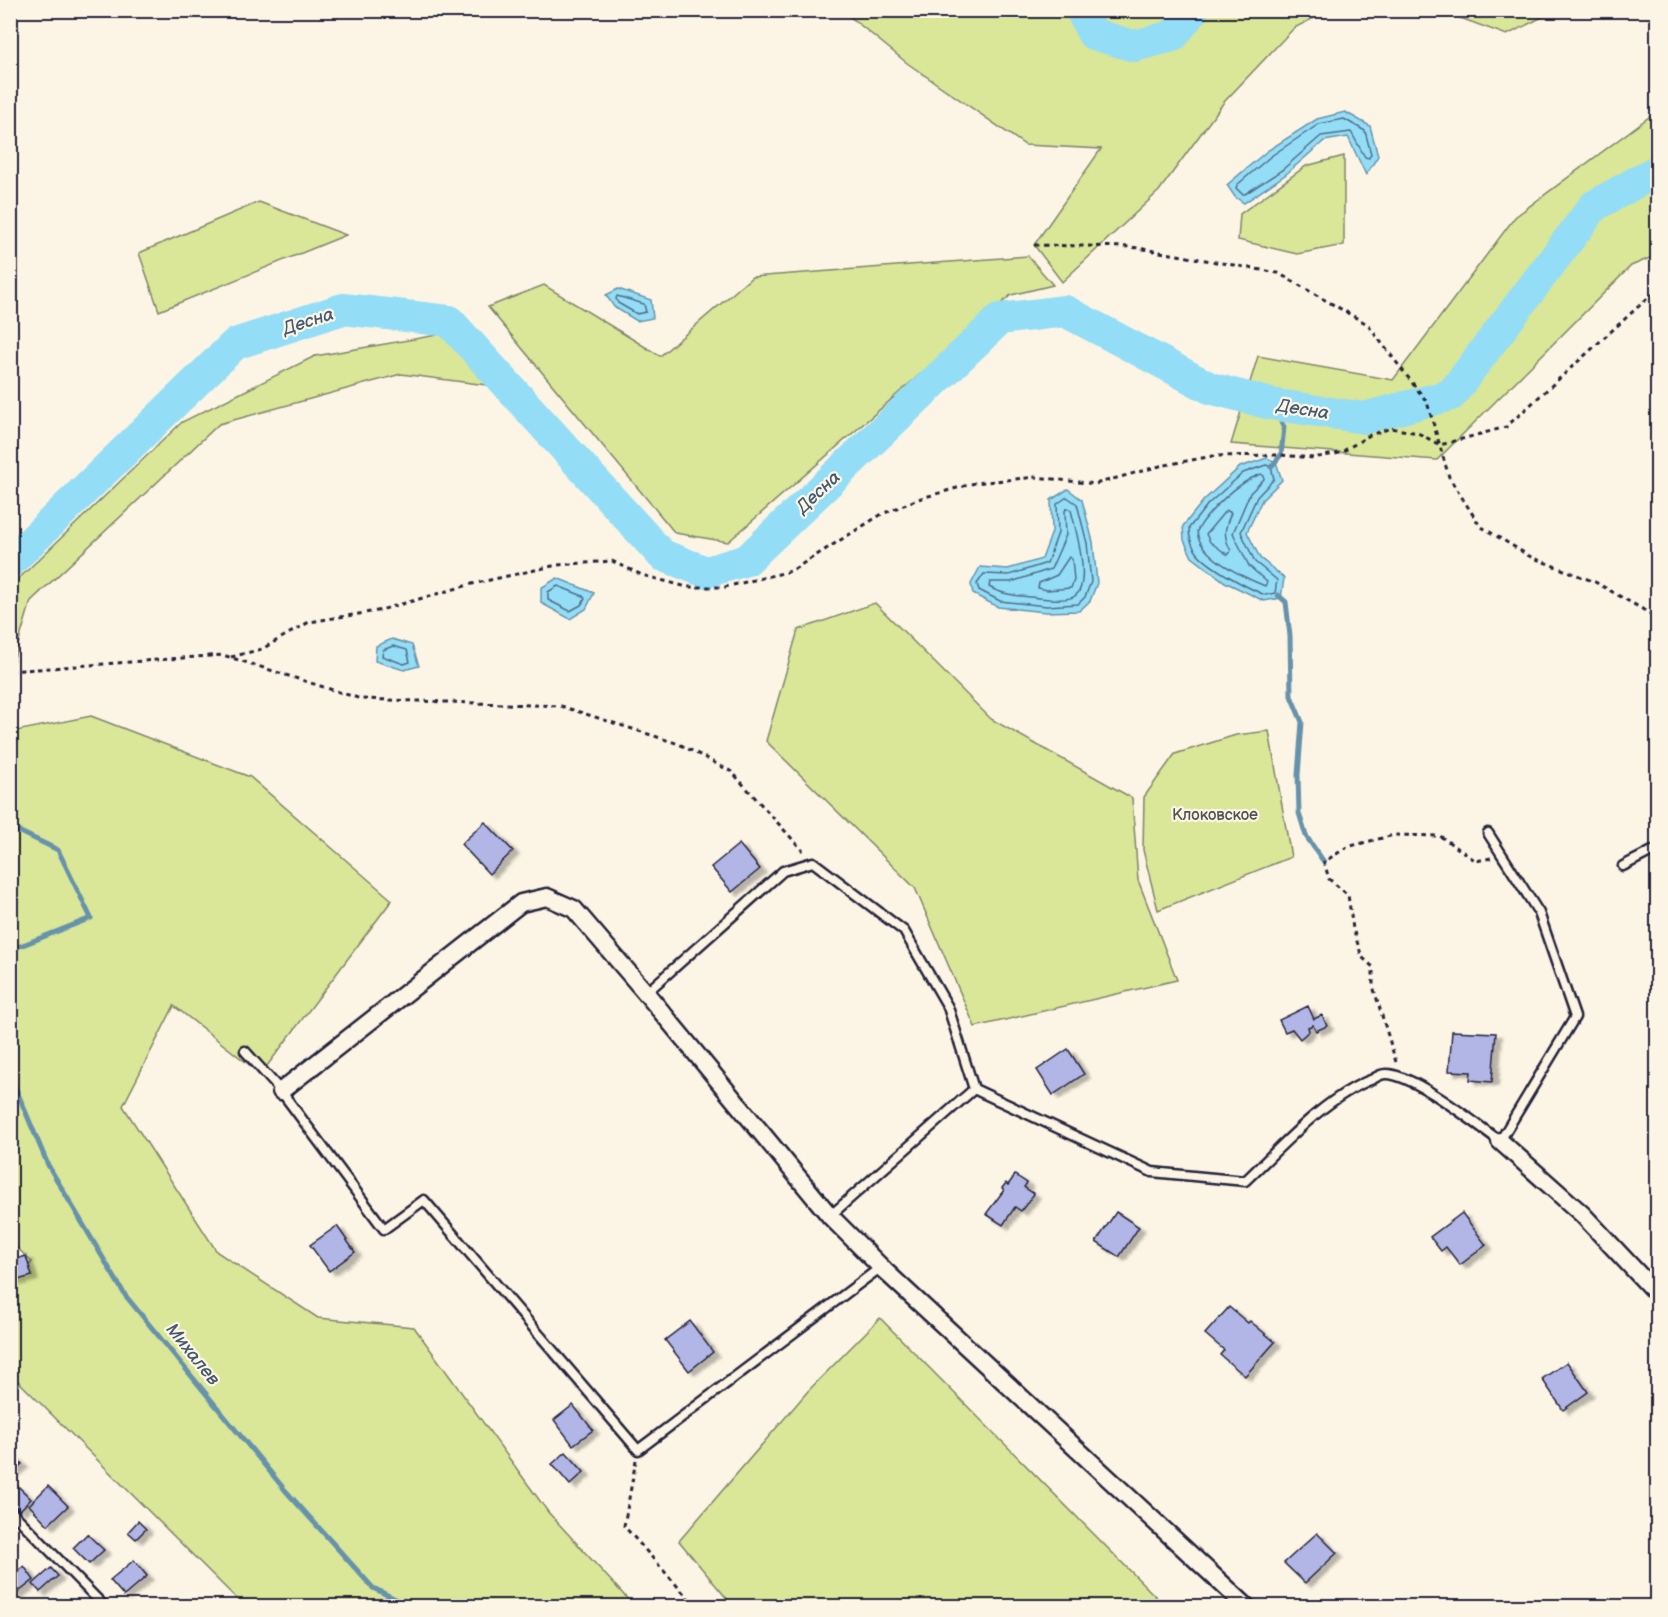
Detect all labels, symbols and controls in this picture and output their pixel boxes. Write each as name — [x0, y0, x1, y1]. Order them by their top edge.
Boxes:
water label: Десна — [279, 303, 336, 340]
water label: Десна — [1274, 395, 1330, 424]
water label: Десна — [791, 467, 845, 519]
park label: Клоковское — [1172, 806, 1258, 825]
water label: Михалев — [161, 1319, 224, 1390]

